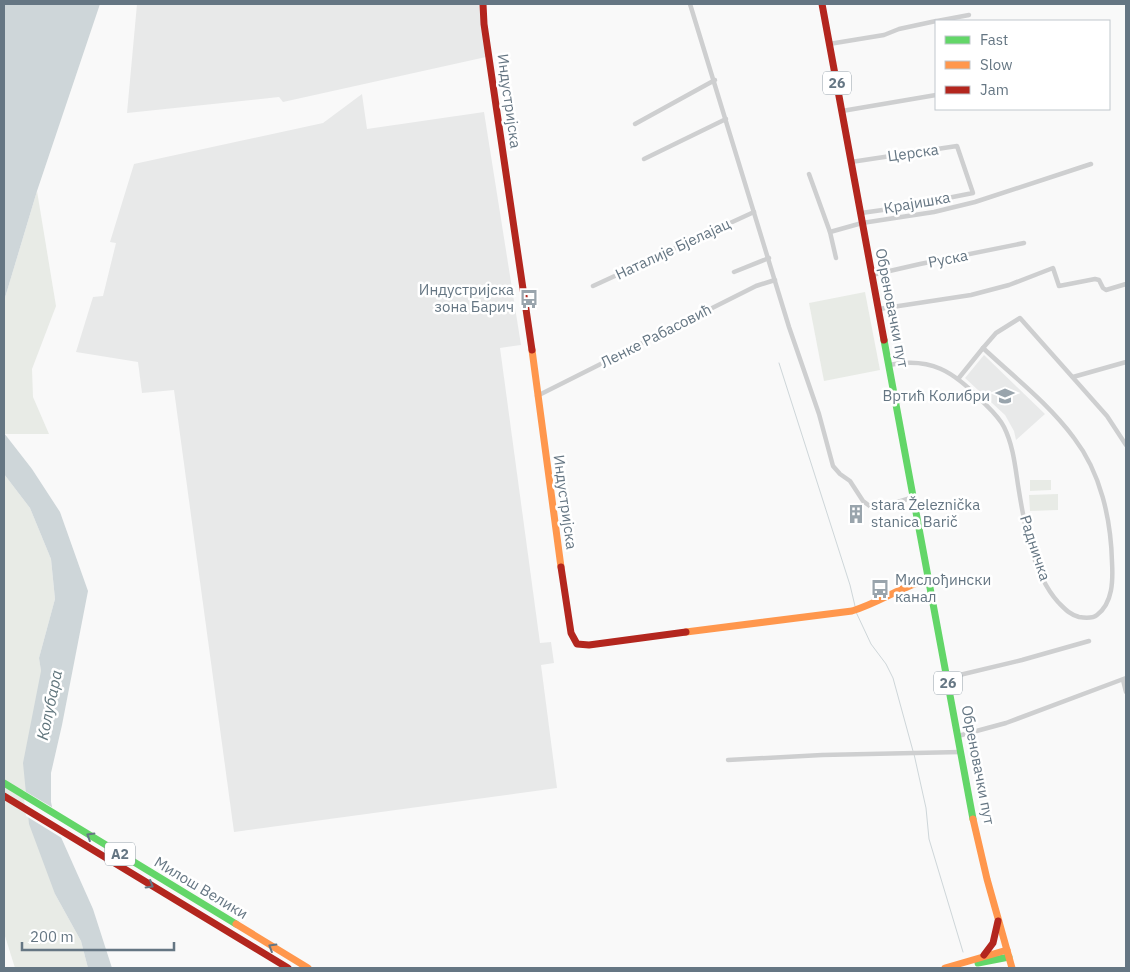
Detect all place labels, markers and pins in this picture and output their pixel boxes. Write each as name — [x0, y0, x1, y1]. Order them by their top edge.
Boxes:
place label: Индустријска зона Барич — [419, 280, 514, 316]
bus stop icon: Индустријска зона Барич — [518, 288, 540, 310]
school or university icon: Вртић Колибри — [994, 385, 1016, 407]
place label: Вртић Колибри — [883, 386, 990, 405]
place label: stara Železnička stanica Barič — [871, 495, 980, 531]
building icon: stara Železnička stanica Barič — [845, 503, 867, 525]
place label: Мислођински канал — [895, 570, 991, 606]
bus stop icon: Мислођински канал — [869, 578, 891, 600]

